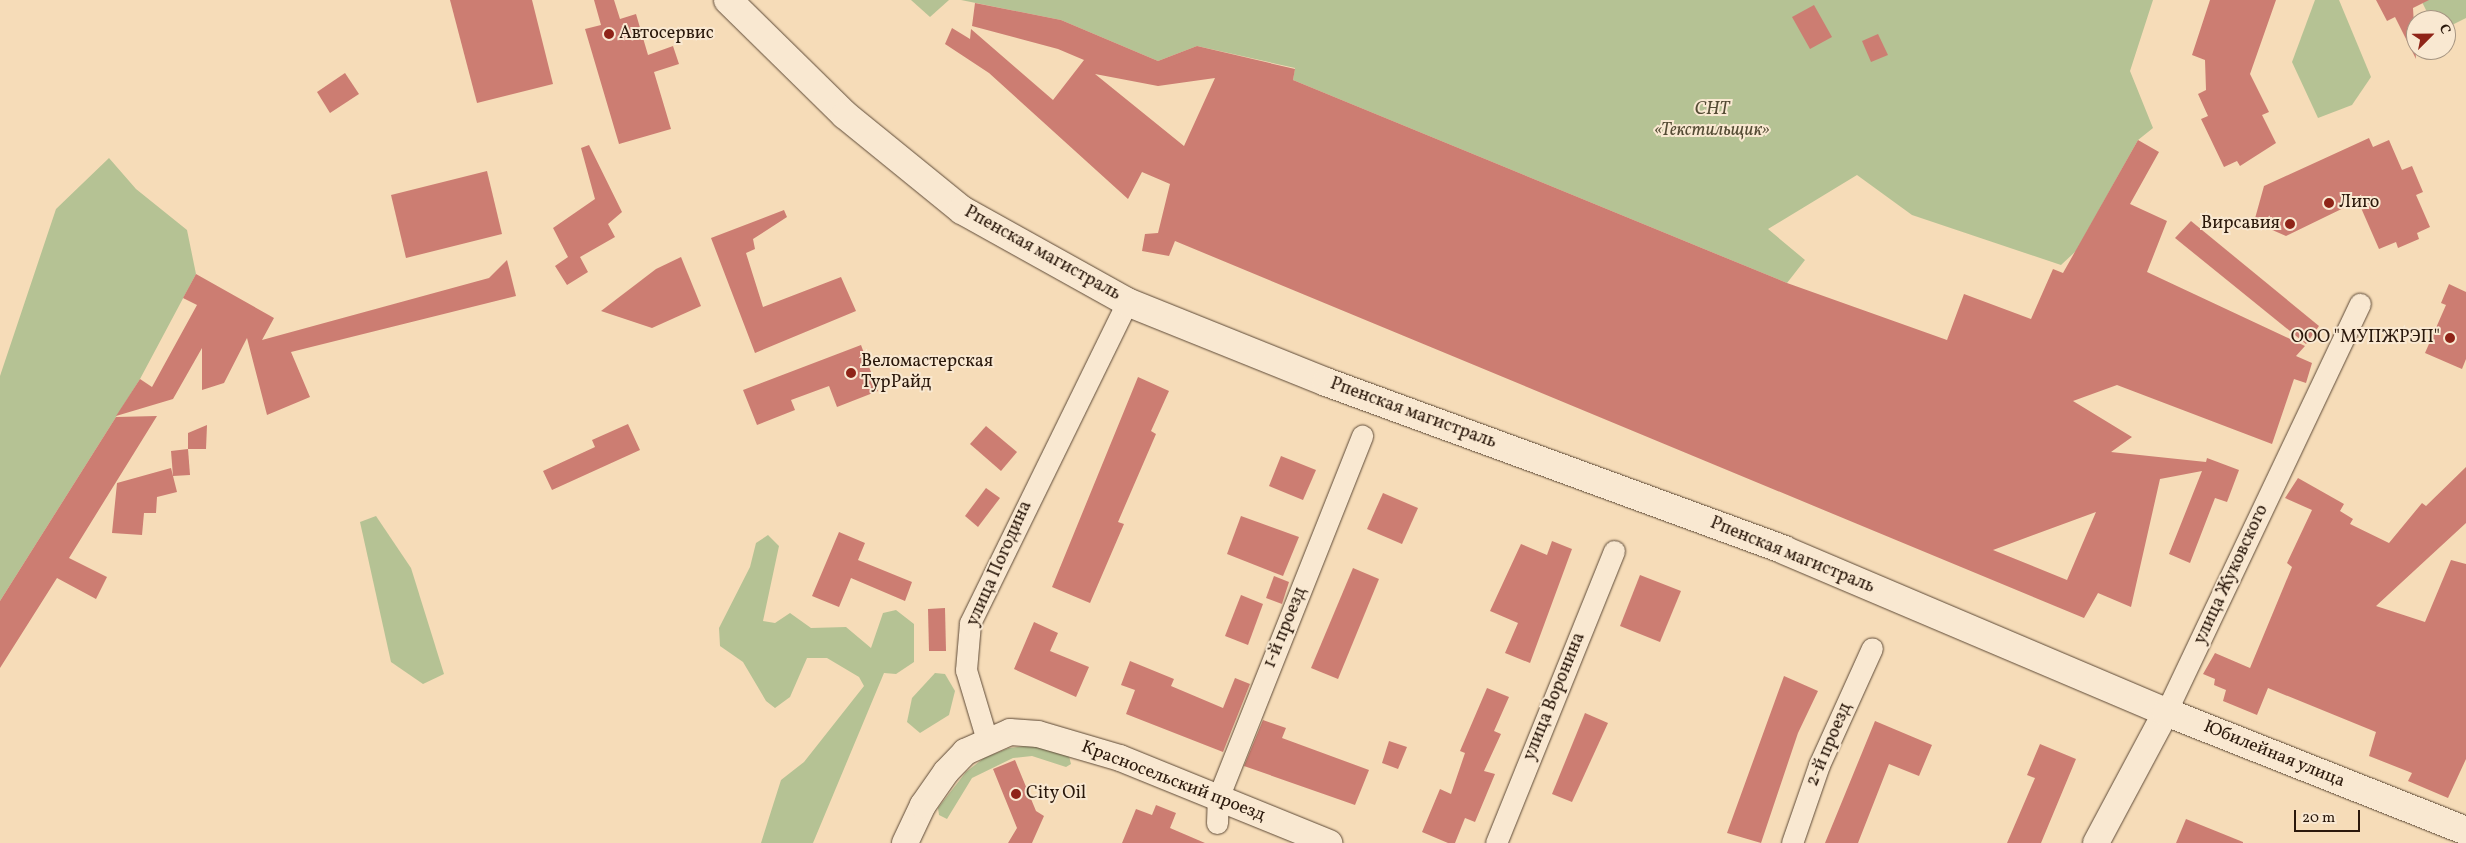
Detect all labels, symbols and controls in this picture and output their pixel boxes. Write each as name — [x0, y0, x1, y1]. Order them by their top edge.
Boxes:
north arrow — [2406, 10, 2456, 60]
text: С — [2434, 21, 2455, 37]
place label: Автосервис — [619, 23, 714, 45]
marker: Автосервис — [603, 28, 615, 40]
park label: СНТ «Текстильщик» — [1654, 100, 1770, 142]
place label: Лиго — [2339, 192, 2379, 214]
marker: Лиго — [2323, 197, 2335, 209]
street label: Рпенская магистраль — [960, 202, 1124, 306]
place label: Вирсавия — [2201, 213, 2280, 235]
marker: Вирсавия — [2284, 218, 2296, 230]
place label: ООО "МУПЖРЭП" — [2291, 327, 2440, 349]
marker: ООО "МУПЖРЭП" — [2444, 332, 2456, 344]
place label: Веломастерская ТурРайд — [861, 352, 993, 394]
marker: Веломастерская ТурРайд — [845, 367, 857, 379]
street label: Рпенская магистраль — [1327, 374, 1499, 454]
street label: улица Погодина — [963, 498, 1037, 630]
street label: улица Жуковского — [2190, 502, 2274, 648]
street label: Рпенская магистраль — [1707, 513, 1877, 599]
street label: 1-й проезд — [1260, 584, 1312, 672]
street label: улица Воронина — [1519, 630, 1591, 764]
street label: 2-й проезд — [1803, 700, 1857, 790]
street label: Юбилейная улица — [2200, 717, 2348, 793]
street label: Красносельский проезд — [1078, 737, 1268, 827]
place label: City Oil — [1026, 783, 1087, 805]
marker: City Oil — [1010, 788, 1022, 800]
scale bar — [2296, 800, 2362, 832]
text: 20 m — [2302, 808, 2335, 829]

